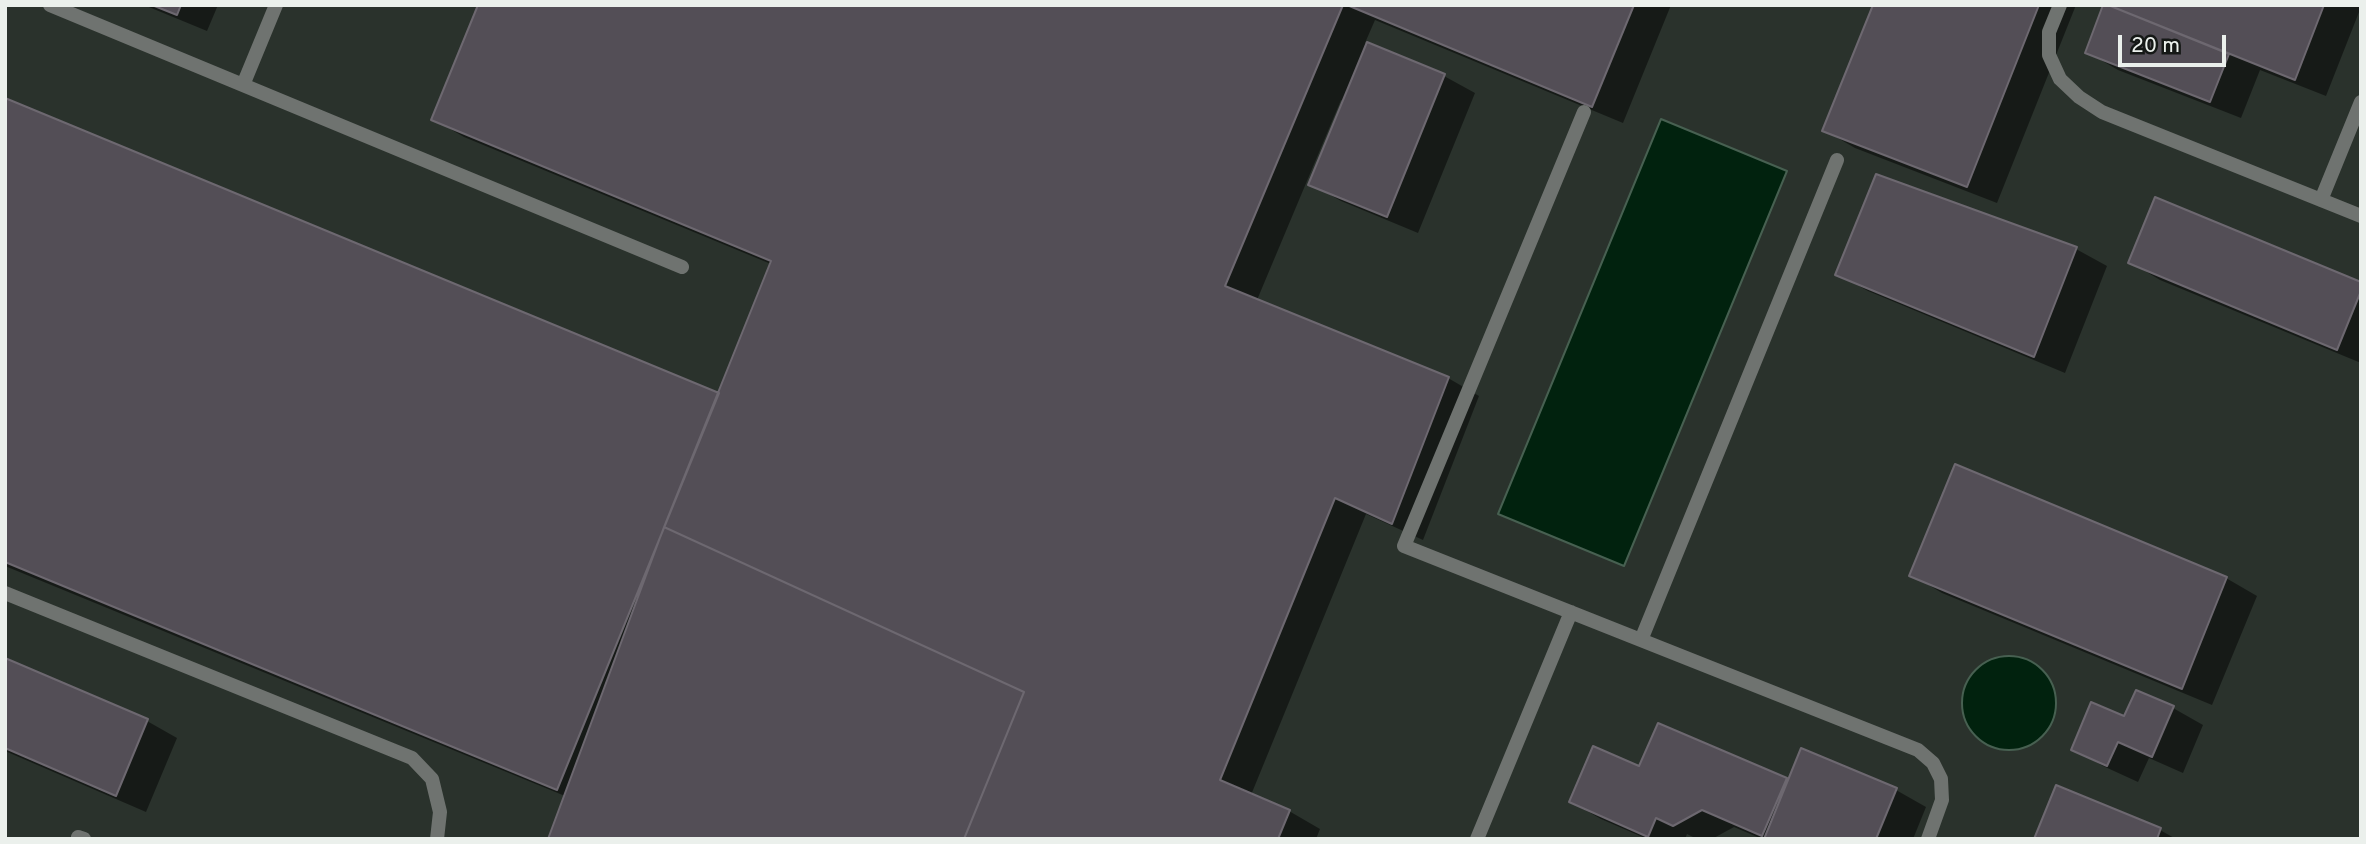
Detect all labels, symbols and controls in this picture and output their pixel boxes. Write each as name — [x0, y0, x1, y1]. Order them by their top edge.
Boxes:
scale bar — [2121, 21, 2230, 65]
text: 20 m — [2131, 33, 2180, 60]

